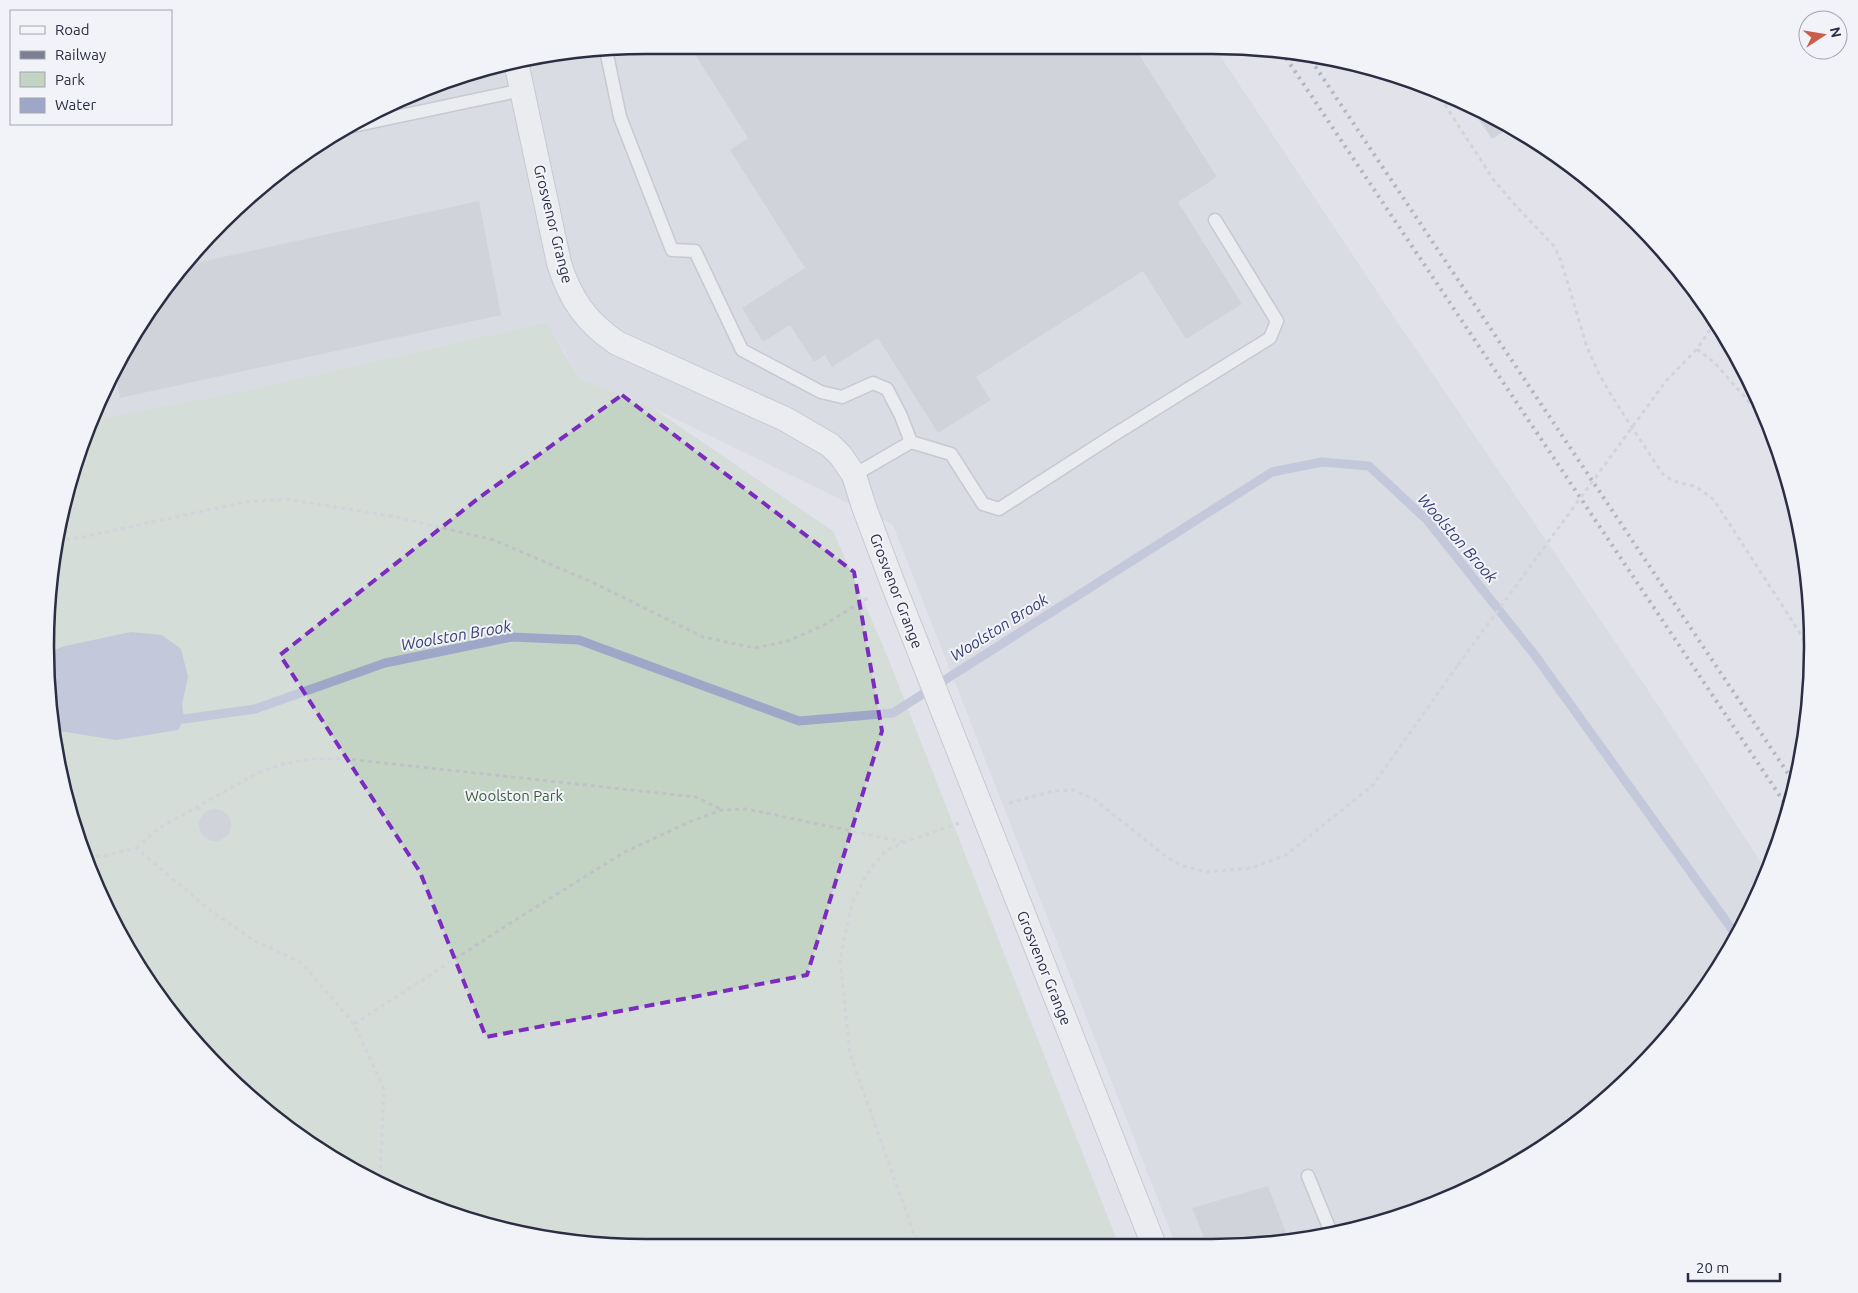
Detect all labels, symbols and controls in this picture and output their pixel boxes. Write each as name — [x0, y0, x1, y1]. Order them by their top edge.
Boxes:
legend — [10, 10, 172, 125]
north arrow — [1798, 10, 1848, 60]
text: Road — [55, 21, 90, 38]
text: N — [1827, 26, 1845, 39]
text: Railway — [55, 46, 106, 63]
text: Park — [55, 71, 85, 88]
text: Water — [55, 96, 96, 113]
street label: Grosvenor Grange — [531, 163, 576, 285]
water label: Woolston Brook — [1415, 490, 1502, 587]
street label: Grosvenor Grange — [867, 531, 926, 651]
water label: Woolston Brook — [947, 589, 1052, 664]
water label: Woolston Brook — [399, 616, 513, 654]
park label: Woolston Park — [465, 787, 563, 804]
street label: Grosvenor Grange — [1014, 908, 1075, 1027]
scale bar — [1688, 1250, 1780, 1282]
text: 20 m — [1696, 1259, 1729, 1276]

